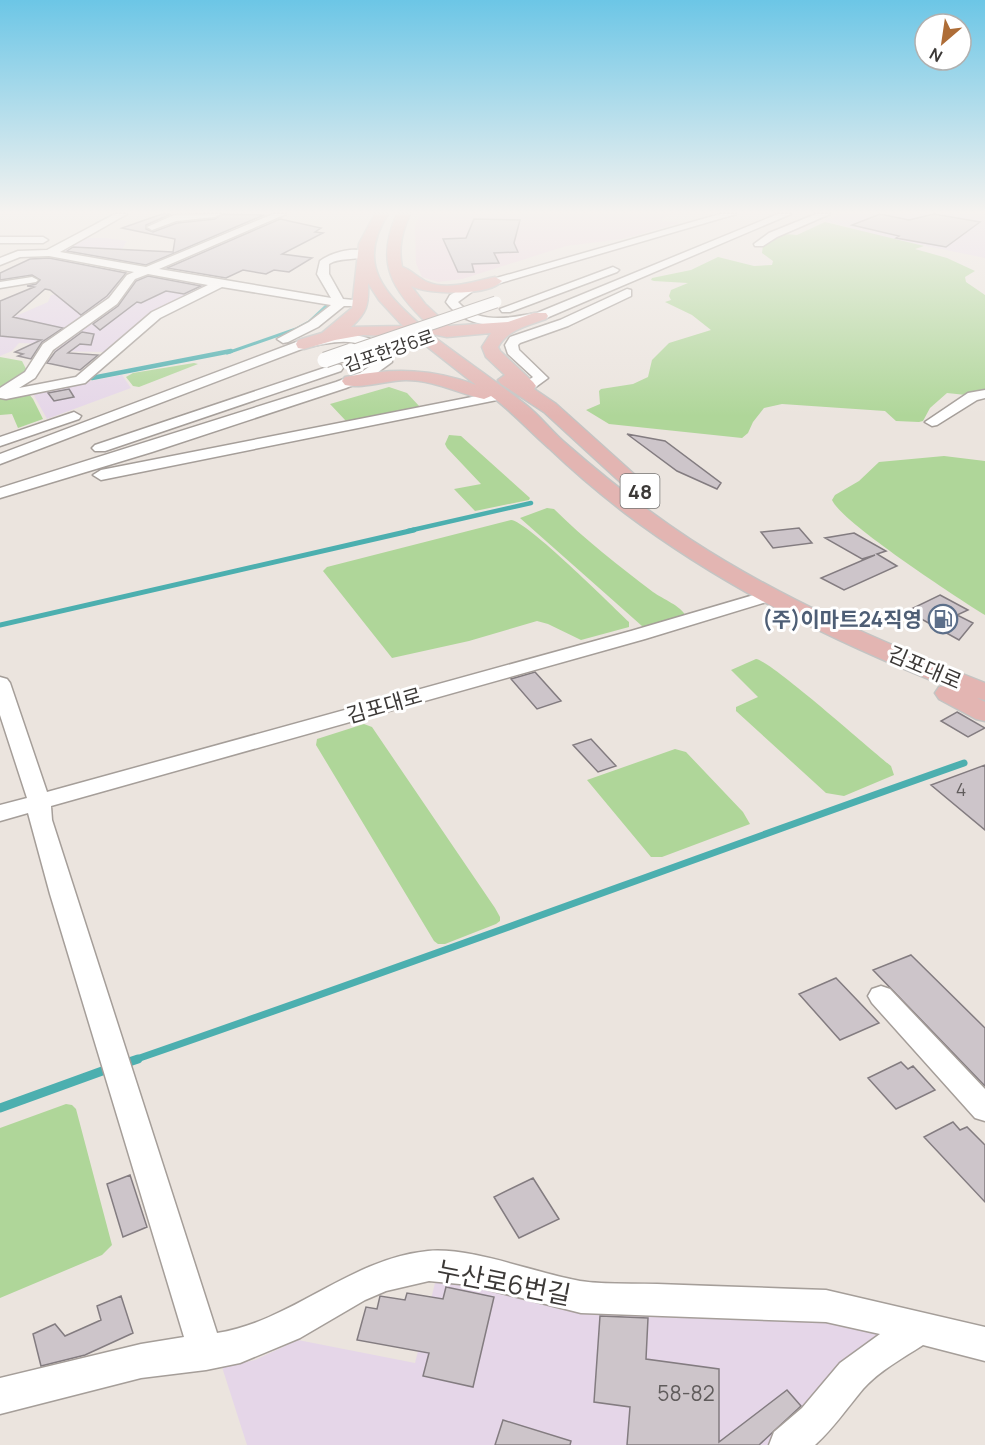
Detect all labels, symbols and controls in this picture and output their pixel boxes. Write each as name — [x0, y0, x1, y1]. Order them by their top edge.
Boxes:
north arrow — [913, 12, 973, 72]
text: N — [925, 43, 946, 68]
street label: 김포한강6로 — [341, 323, 437, 377]
road number: 48 — [620, 474, 660, 508]
fuel station icon: (주)이마트24직영 — [927, 603, 959, 635]
place label: (주)이마트24직영 — [762, 605, 922, 633]
street label: 김포대로 — [884, 639, 966, 695]
street label: 김포대로 — [343, 681, 425, 729]
house number: 4 — [956, 777, 966, 801]
street label: 누산로6번길 — [434, 1251, 574, 1313]
house number: 58-82 — [657, 1379, 715, 1407]

